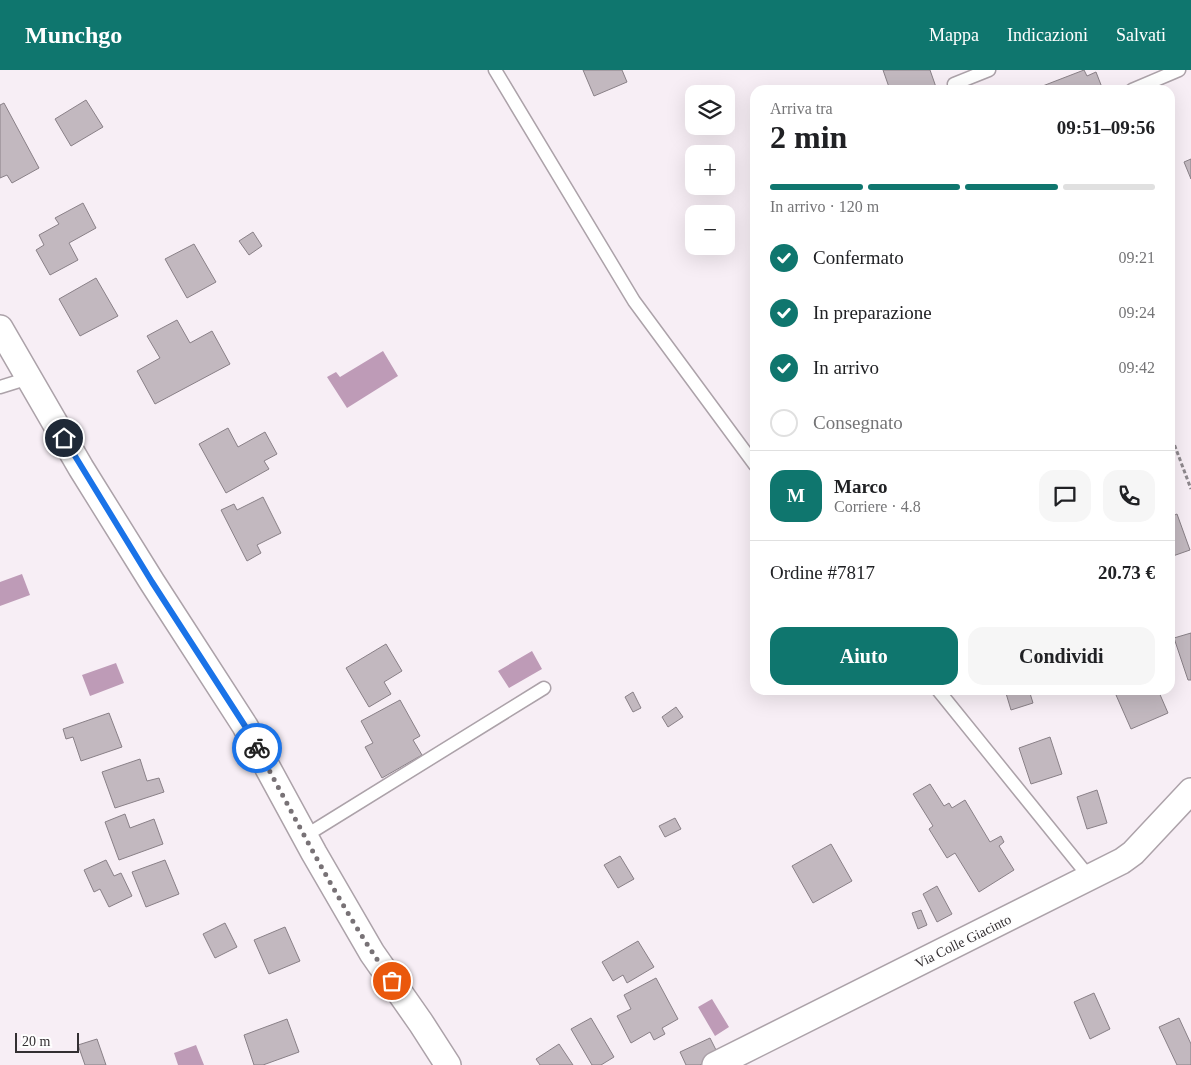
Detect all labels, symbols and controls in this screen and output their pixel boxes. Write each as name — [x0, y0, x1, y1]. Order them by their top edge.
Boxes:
text: Munchgo — [25, 22, 122, 48]
text: Mappa — [929, 25, 979, 45]
text: Indicazioni — [1007, 25, 1088, 45]
text: Salvati — [1116, 25, 1166, 45]
map controls — [685, 85, 735, 255]
button: layers — [685, 85, 735, 135]
text: Arriva tra — [770, 100, 833, 117]
text: 09:51–09:56 — [1057, 117, 1155, 138]
text: 2 min — [770, 119, 847, 155]
button: + — [685, 145, 735, 195]
text: In arrivo · 120 m — [770, 198, 879, 215]
button: − — [685, 205, 735, 255]
icon: check — [770, 244, 798, 272]
text: Confermato — [813, 247, 904, 268]
text: 09:21 — [1119, 249, 1155, 266]
icon: check — [770, 299, 798, 327]
text: In preparazione — [813, 302, 932, 323]
text: 09:24 — [1119, 304, 1155, 321]
icon: check — [770, 354, 798, 382]
text: In arrivo — [813, 357, 879, 378]
text: 09:42 — [1119, 359, 1155, 376]
text: Consegnato — [813, 412, 903, 433]
pin — [43, 417, 85, 459]
icon: home — [50, 424, 78, 452]
button: chat — [1039, 470, 1091, 522]
button: phone — [1103, 470, 1155, 522]
text: Marco — [834, 476, 887, 497]
text: M — [787, 485, 805, 506]
text: Corriere · 4.8 — [834, 498, 921, 515]
text: Ordine #7817 — [770, 562, 875, 583]
text: 20.73 € — [1098, 562, 1155, 583]
button: Aiuto — [770, 627, 958, 685]
button: Condividi — [968, 627, 1155, 685]
courier — [232, 723, 282, 773]
icon: bike — [243, 734, 271, 762]
street label: Via Colle Giacinto — [913, 912, 1014, 971]
pin — [371, 960, 413, 1002]
icon: bag — [378, 967, 406, 995]
scale bar — [15, 1030, 79, 1053]
text: 20 m — [22, 1034, 50, 1049]

